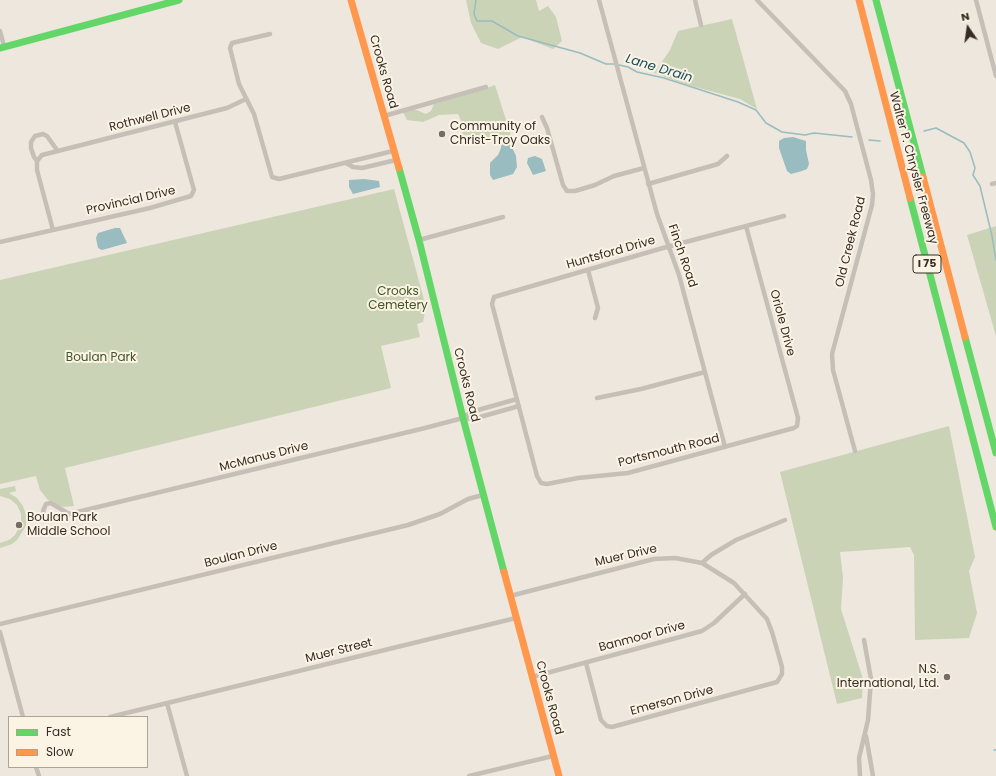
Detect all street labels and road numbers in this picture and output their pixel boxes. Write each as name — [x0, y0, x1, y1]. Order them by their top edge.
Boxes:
street label: Crooks Road — [366, 34, 400, 110]
street label: Walter P. Chrysler Freeway — [886, 90, 940, 246]
street label: Rothwell Drive — [108, 101, 192, 135]
street label: Provincial Drive — [85, 184, 177, 218]
street label: Old Creek Road — [833, 195, 869, 289]
street label: Finch Road — [664, 222, 700, 290]
street label: Huntsford Drive — [565, 233, 657, 273]
road number: I 75 — [913, 255, 941, 273]
street label: Oriole Drive — [766, 288, 798, 358]
street label: Crooks Road — [450, 346, 482, 424]
street label: Portsmouth Road — [617, 431, 721, 471]
street label: McManus Drive — [218, 439, 310, 475]
street label: Boulan Drive — [203, 539, 279, 571]
street label: Muer Drive — [594, 542, 658, 570]
street label: Banmoor Drive — [597, 619, 687, 655]
street label: Muer Street — [304, 636, 374, 666]
street label: Crooks Road — [532, 659, 566, 737]
street label: Emerson Drive — [629, 683, 715, 719]

